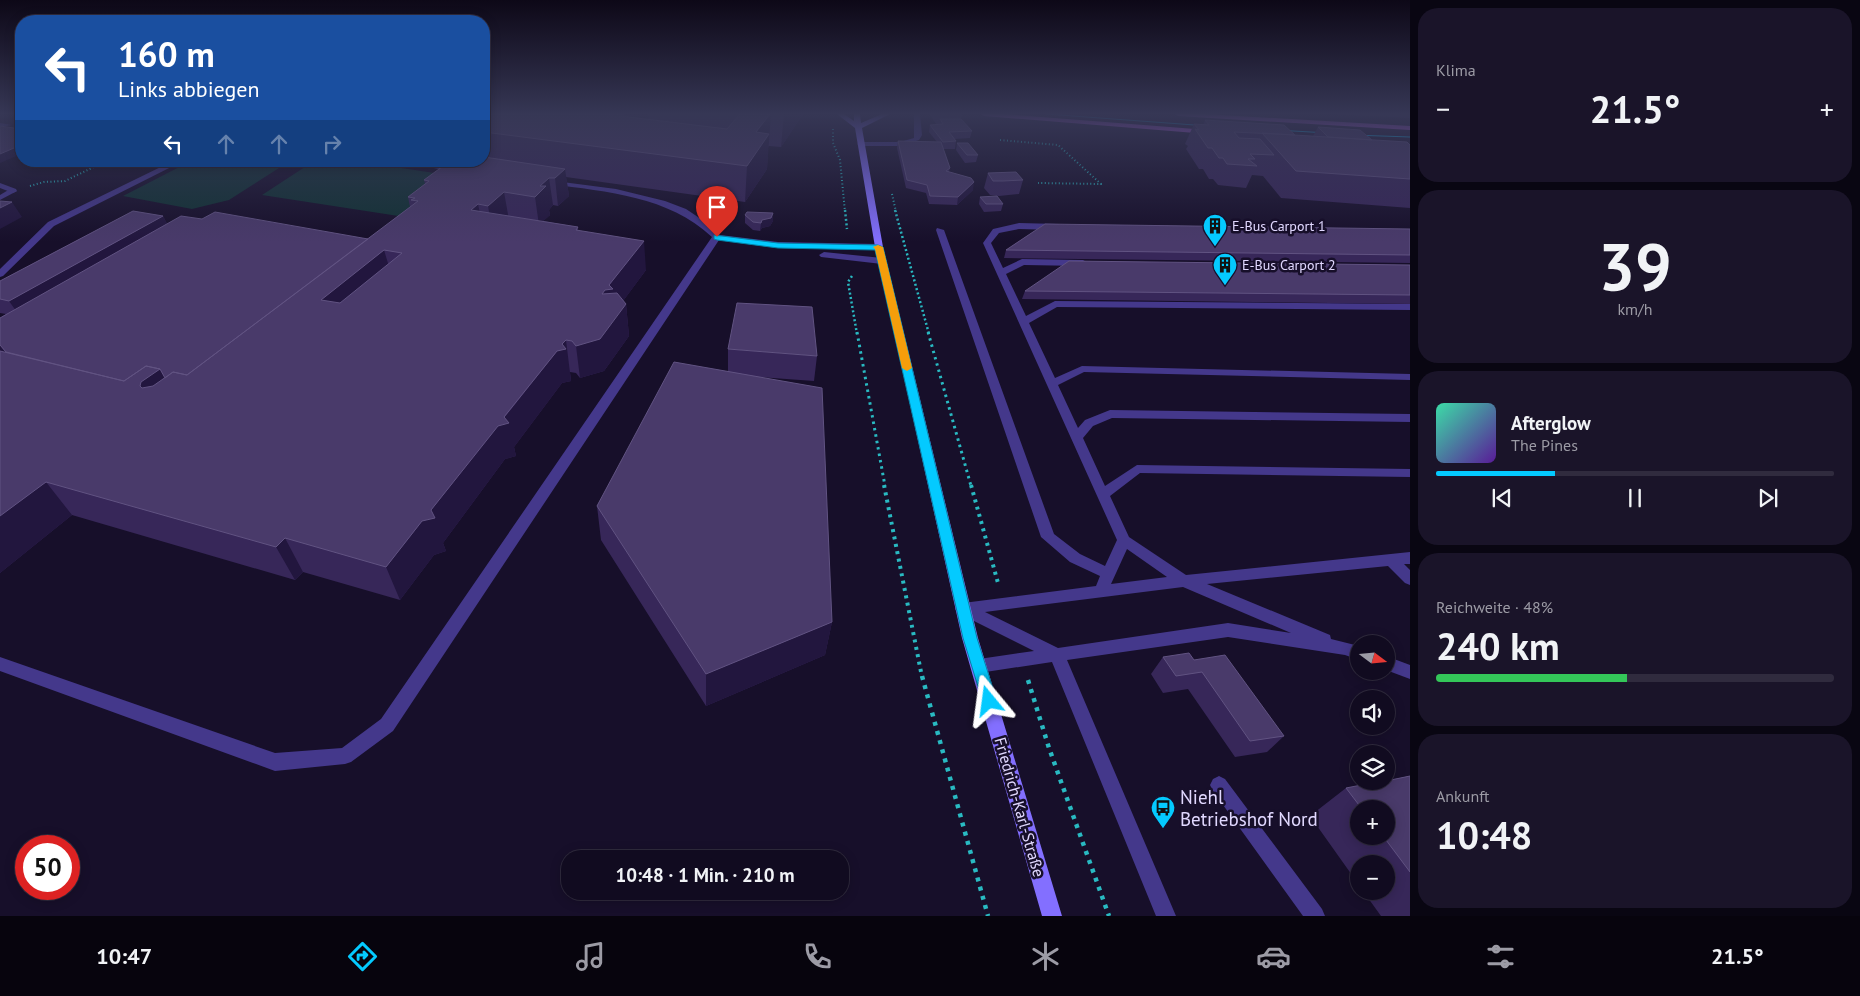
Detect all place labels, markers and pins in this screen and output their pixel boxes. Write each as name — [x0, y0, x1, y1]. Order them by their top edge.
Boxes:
pin — [696, 186, 738, 237]
building icon: E-Bus Carport 1 — [1202, 213, 1228, 247]
place label: E-Bus Carport 1 — [1232, 217, 1326, 235]
building icon: E-Bus Carport 2 — [1212, 252, 1238, 286]
place label: E-Bus Carport 2 — [1242, 256, 1336, 274]
place label: Niehl Betriebshof Nord — [1180, 785, 1318, 831]
bus stop icon: Niehl Betriebshof Nord — [1150, 795, 1176, 829]

